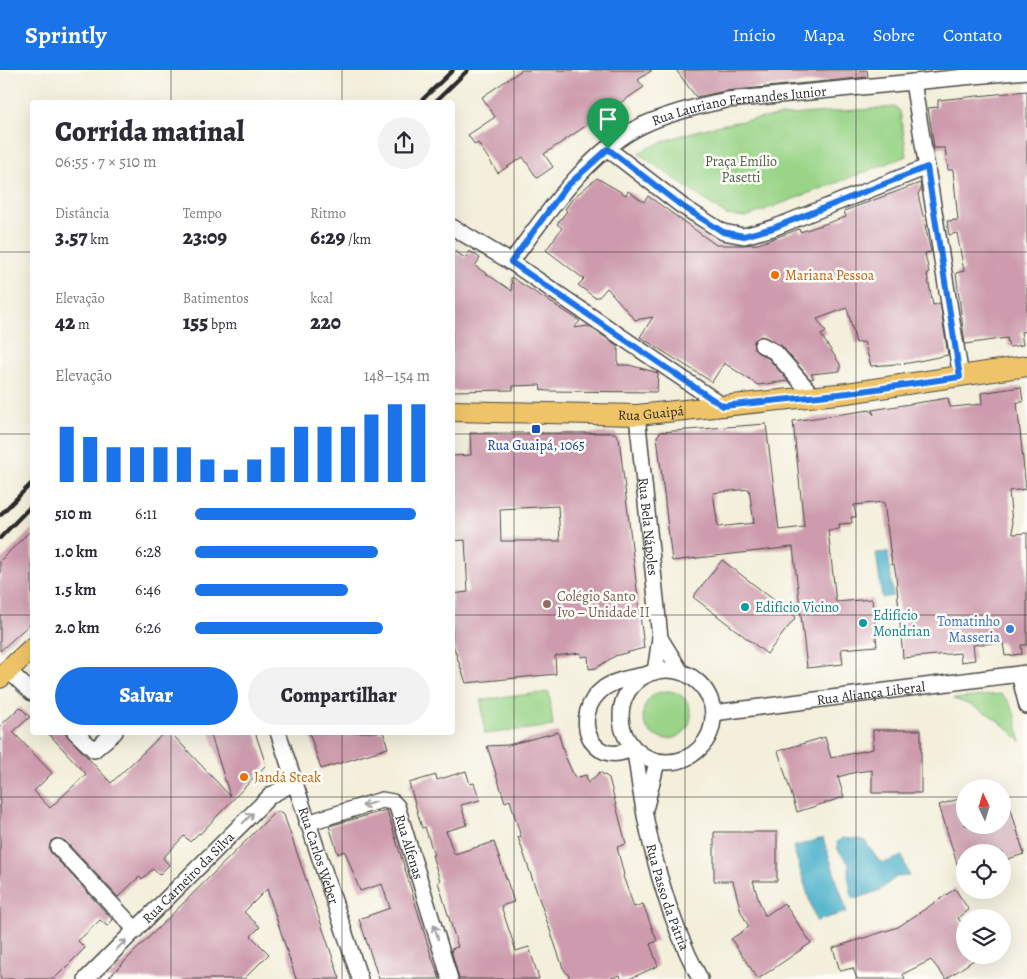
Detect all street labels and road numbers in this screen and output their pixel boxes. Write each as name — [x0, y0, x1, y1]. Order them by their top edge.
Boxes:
street label: Rua Lauriano Fernandes Junior — [649, 81, 828, 130]
street label: Rua Guaipá — [618, 401, 685, 425]
street label: Rua Bela Nápoles — [633, 477, 662, 576]
street label: Rua Aliança Liberal — [815, 677, 927, 710]
street label: Rua Carlos Weber — [293, 804, 344, 907]
street label: Rua Alfenas — [390, 812, 428, 882]
street label: Rua Carneiro da Silva — [138, 827, 239, 928]
street label: Rua Passo da Pátria — [641, 842, 694, 954]

